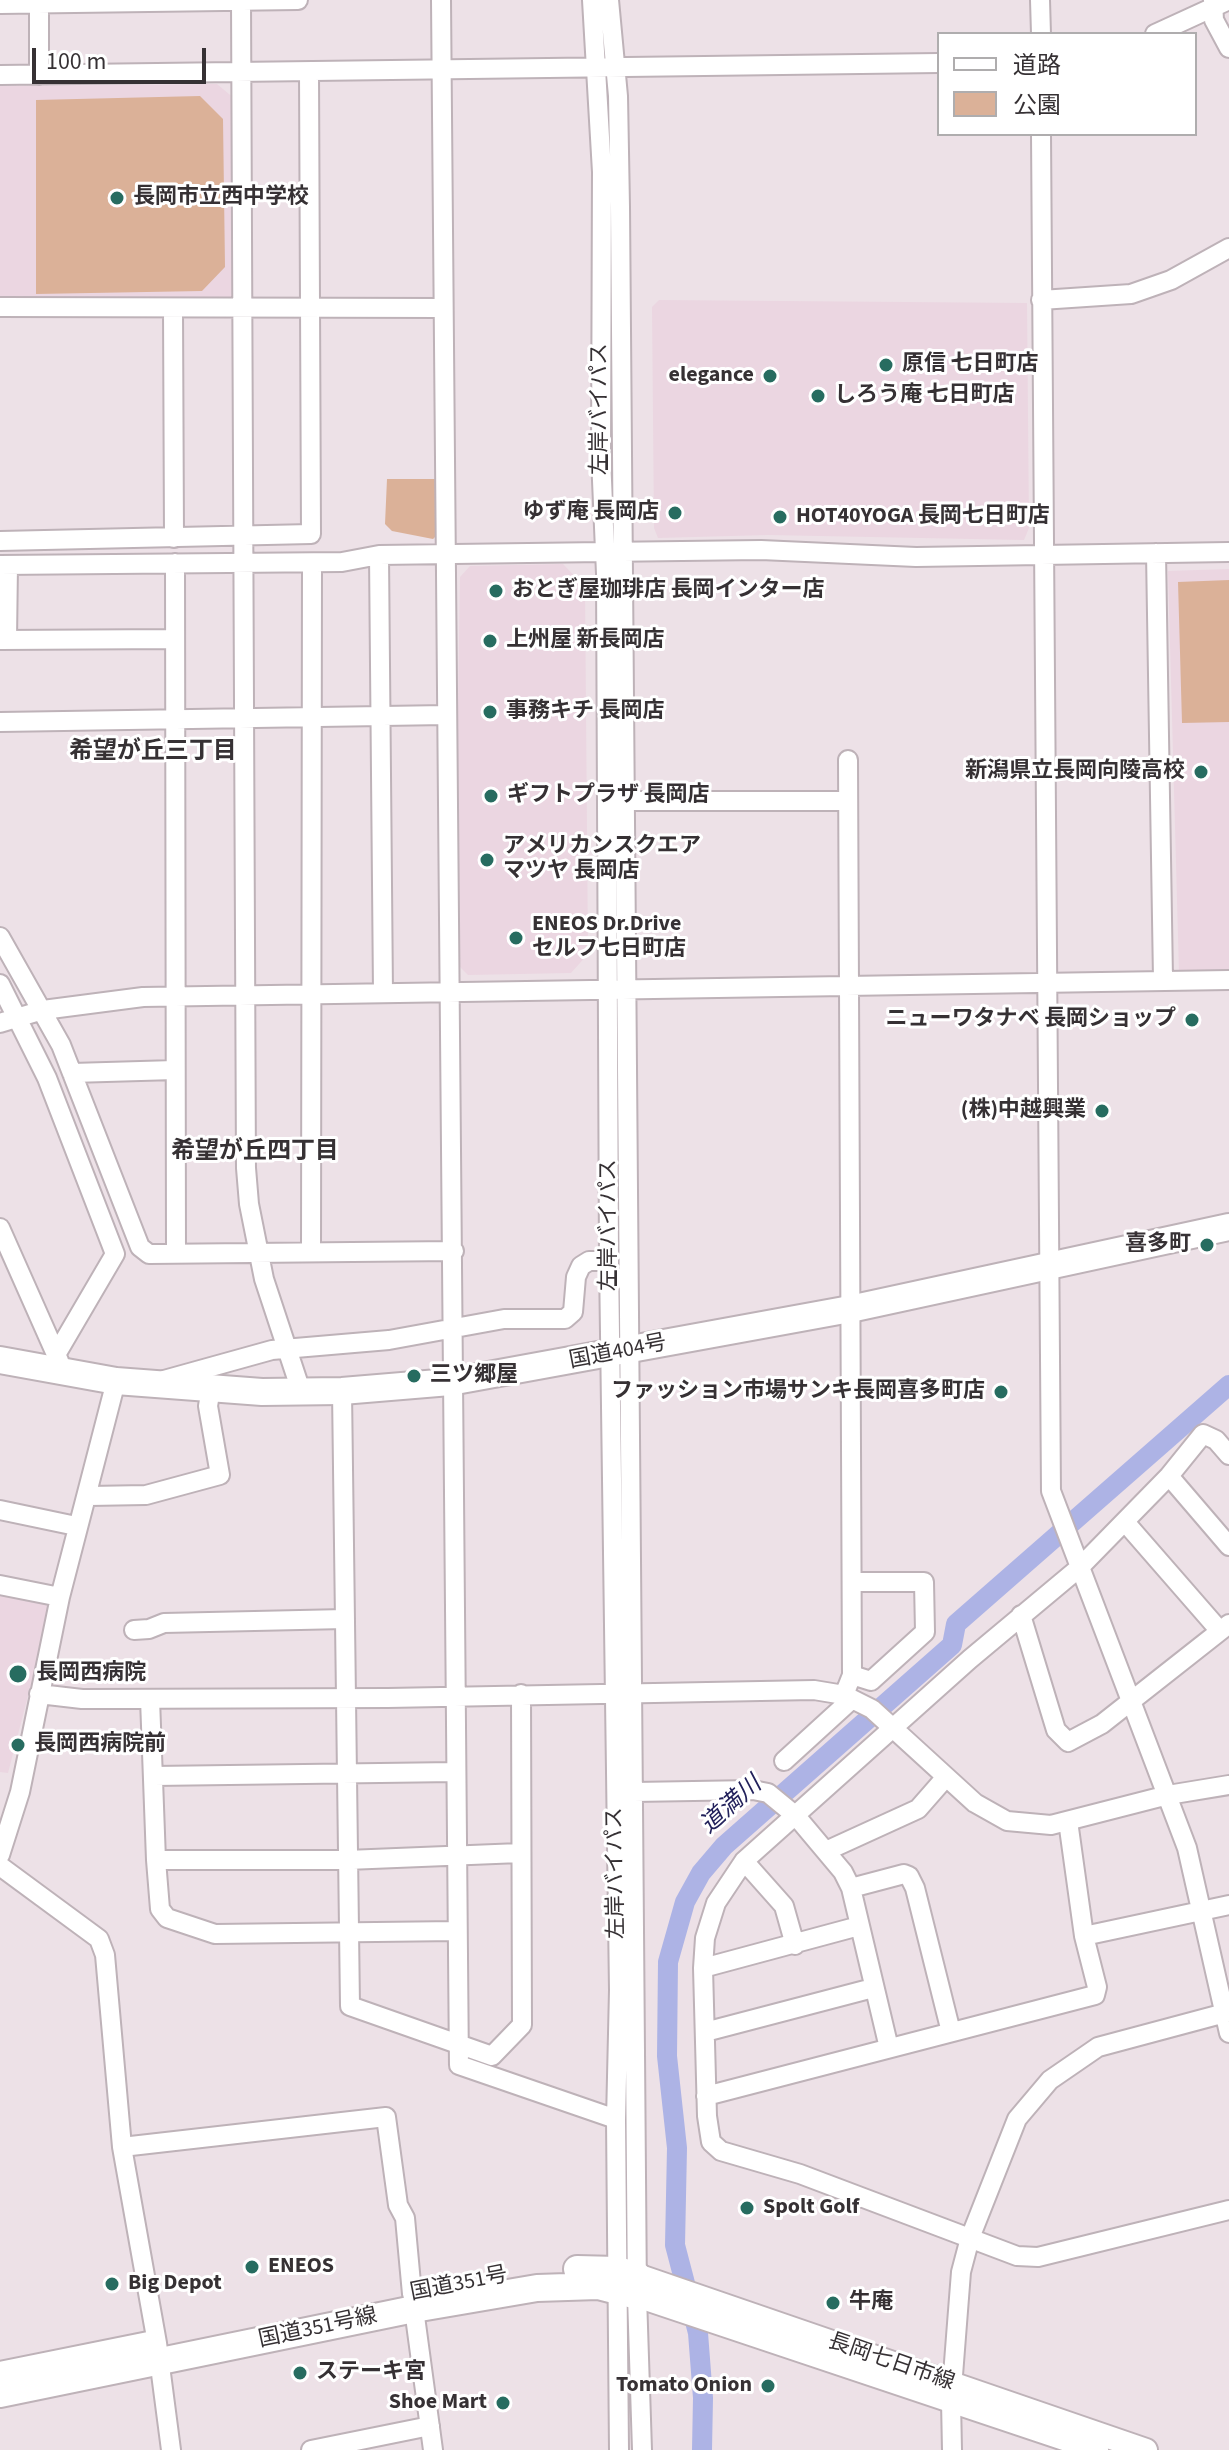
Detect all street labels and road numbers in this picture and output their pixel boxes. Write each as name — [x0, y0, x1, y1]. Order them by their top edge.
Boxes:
street label: 左岸バイパス — [588, 343, 614, 475]
street label: 左岸バイパス — [597, 1159, 623, 1291]
street label: 国道404号 — [567, 1331, 669, 1375]
street label: 左岸バイパス — [603, 1807, 631, 1939]
street label: 国道351号 — [408, 2263, 510, 2307]
street label: 国道351号線 — [256, 2304, 380, 2354]
street label: 長岡七日市線 — [824, 2329, 958, 2397]

